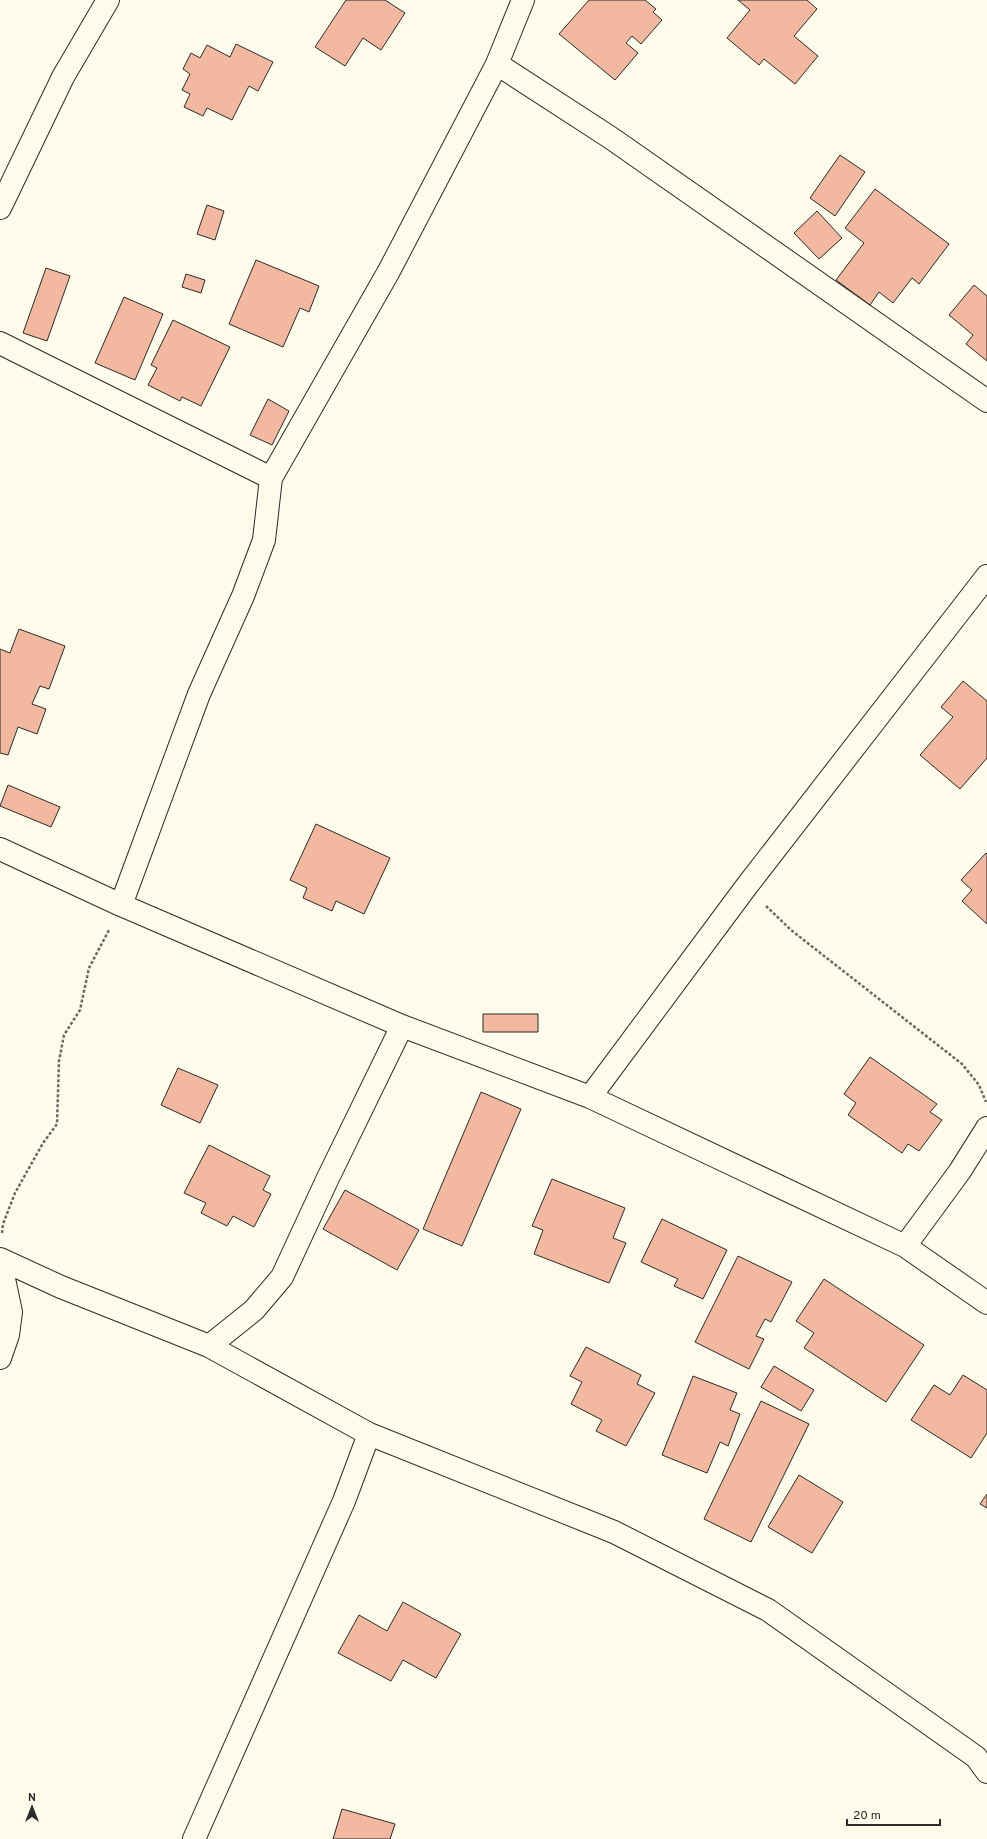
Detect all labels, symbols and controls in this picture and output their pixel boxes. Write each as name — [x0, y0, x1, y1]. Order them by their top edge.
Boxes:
north arrow — [12, 1787, 52, 1827]
text: N — [28, 1791, 36, 1805]
scale bar — [847, 1801, 940, 1827]
text: 20 m — [853, 1808, 881, 1824]

